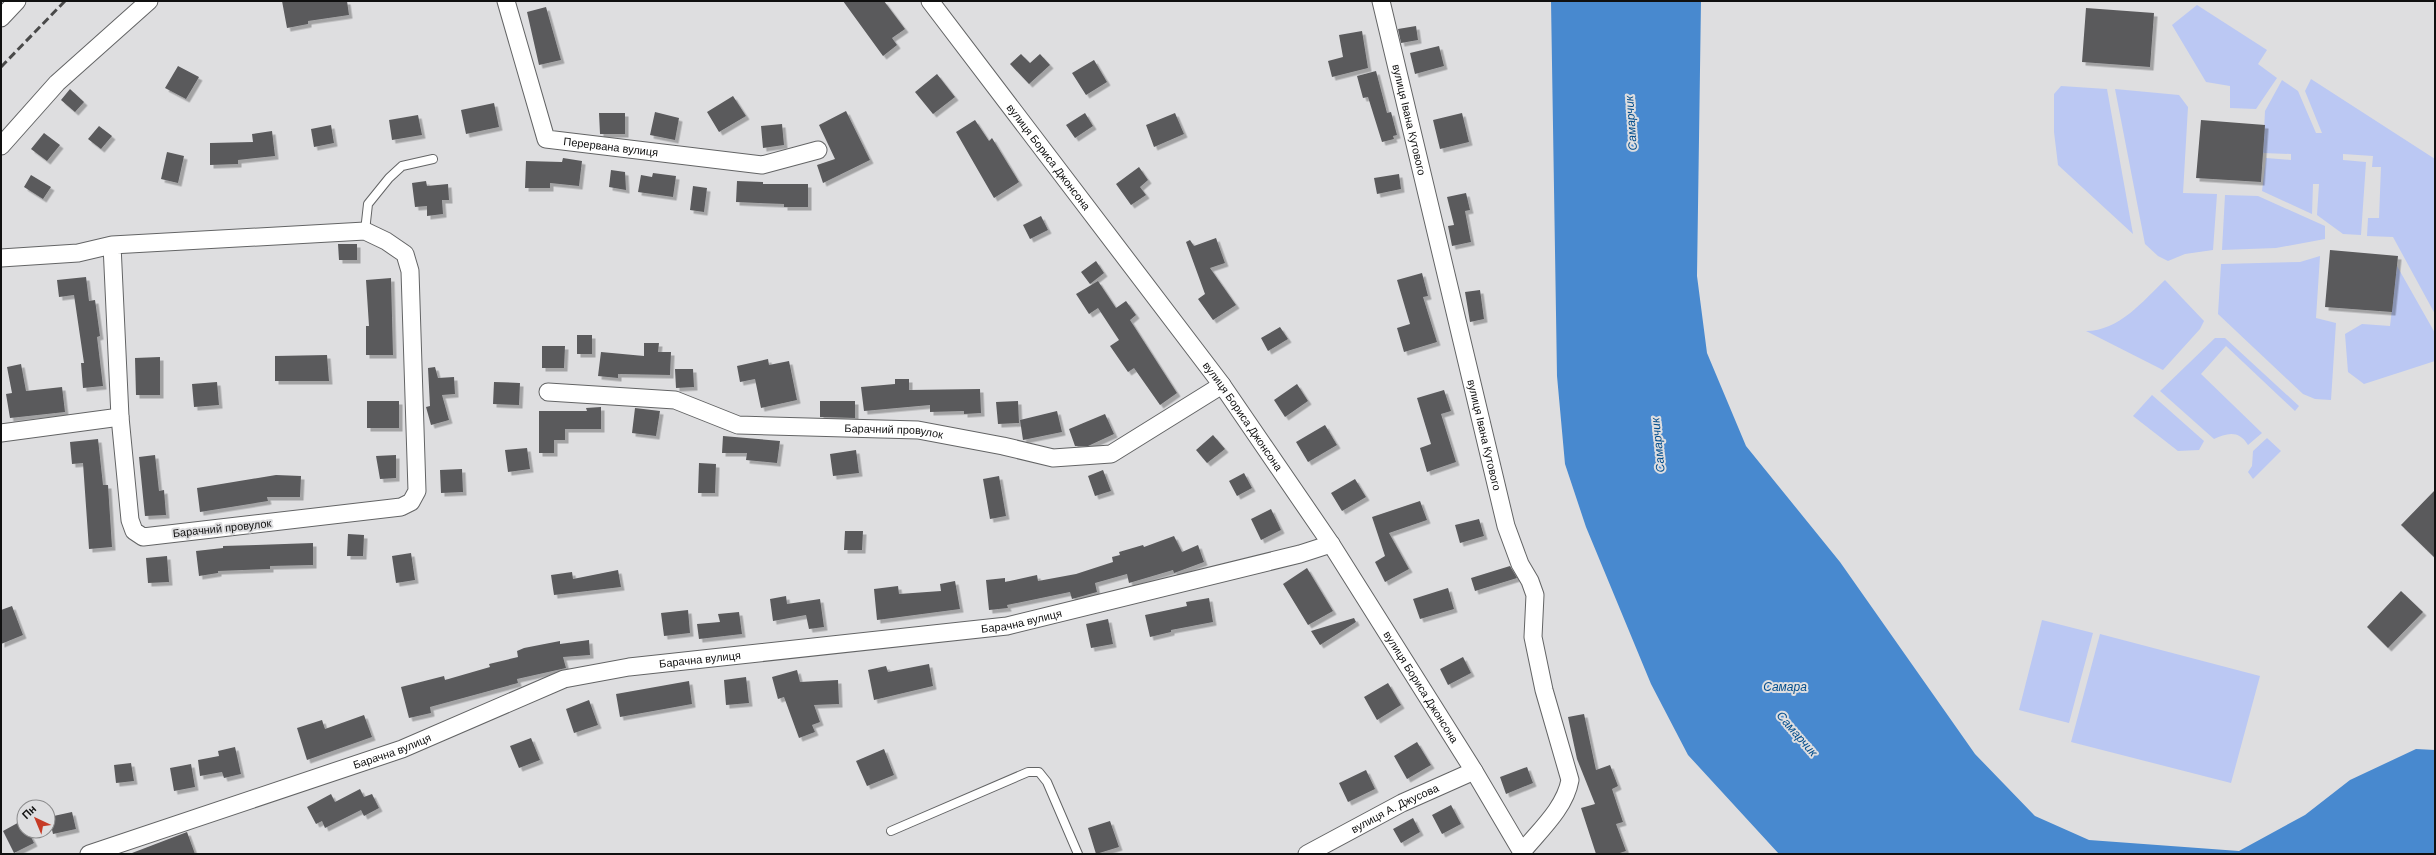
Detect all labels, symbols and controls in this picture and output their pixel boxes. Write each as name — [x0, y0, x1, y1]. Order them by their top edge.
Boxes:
street label: вулиця Івана Кутового — [1390, 63, 1428, 176]
water label: Самарчик — [1622, 94, 1640, 151]
street label: вулиця Бориса Джонсона — [1004, 102, 1093, 213]
street label: Перервана вулиця — [563, 135, 659, 158]
street label: вулиця Бориса Джонсона — [1201, 360, 1285, 474]
street label: вулиця Івана Кутового — [1465, 378, 1503, 492]
water label: Самарчик — [1648, 416, 1668, 473]
street label: Барачний провулок — [844, 422, 944, 441]
street label: Барачний провулок — [172, 517, 272, 539]
street label: Барачна вулиця — [981, 607, 1063, 635]
street label: вулиця Бориса Джонсона — [1381, 629, 1461, 746]
street label: Барачна вулиця — [658, 649, 741, 670]
water label: Самара — [1763, 680, 1807, 694]
water label: Самарчик — [1774, 709, 1821, 760]
street label: Барачна вулиця — [352, 731, 433, 771]
street label: вулиця А. Джусова — [1349, 781, 1441, 835]
north arrow — [16, 799, 56, 839]
text: Пн — [20, 802, 38, 821]

